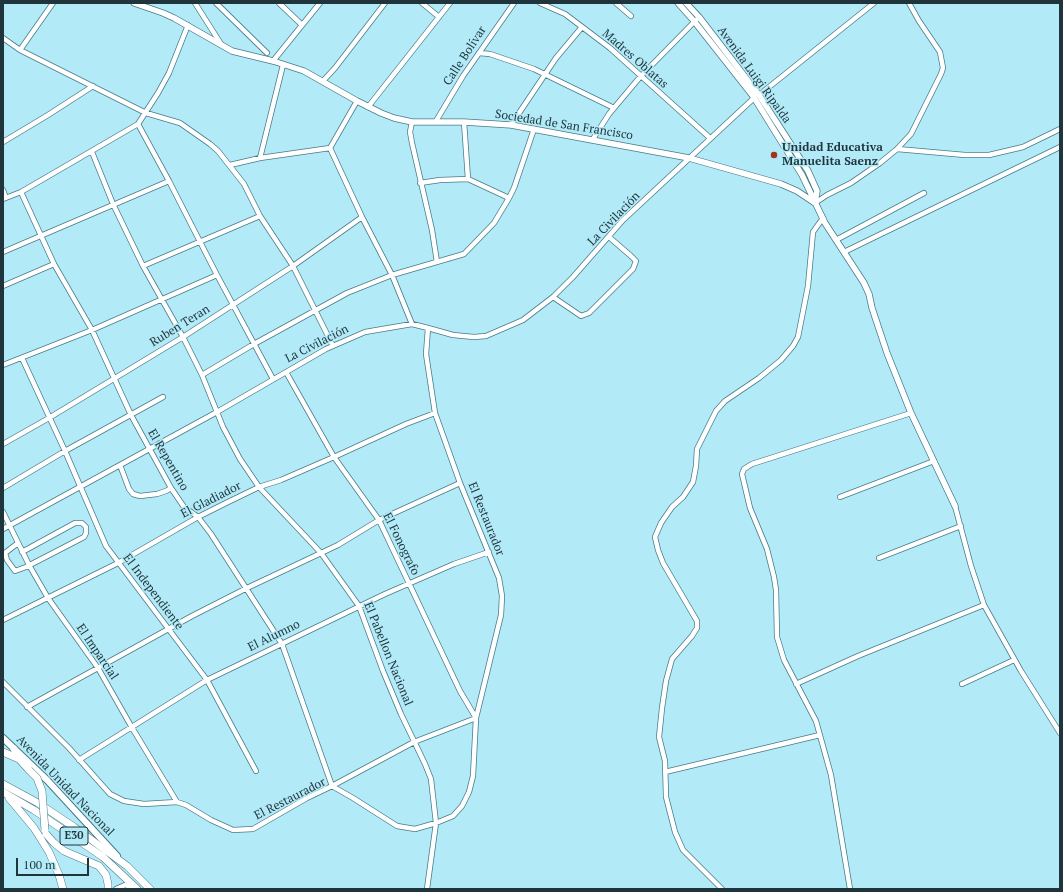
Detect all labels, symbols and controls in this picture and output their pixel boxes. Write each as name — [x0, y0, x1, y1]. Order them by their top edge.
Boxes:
street label: Calle Bolívar — [440, 24, 490, 88]
street label: Avenida Luigi Ripalda — [714, 24, 794, 126]
street label: Madres Oblatas — [599, 26, 671, 92]
street label: Sociedad de San Francisco — [494, 107, 634, 143]
place label: Unidad Educativa Manuelita Saenz — [782, 141, 883, 169]
marker: Unidad Educativa Manuelita Saenz — [769, 150, 779, 160]
street label: La Civilación — [585, 189, 643, 249]
street label: Ruben Teran — [147, 302, 213, 350]
street label: La Civilación — [283, 322, 351, 366]
street label: El Repentino — [145, 427, 191, 493]
street label: El Gladiador — [178, 479, 244, 521]
street label: El Restaurador — [465, 480, 507, 558]
street label: El Fonografo — [380, 510, 422, 578]
street label: El Independiente — [120, 551, 186, 633]
street label: El Pabellon Nacional — [361, 600, 415, 708]
street label: El Alumno — [246, 617, 302, 655]
street label: El Imparcial — [73, 621, 121, 683]
street label: Avenida Unidad Nacional — [13, 733, 117, 839]
street label: El Restaurador — [252, 775, 328, 823]
road number: E30 — [60, 827, 88, 845]
scale bar — [18, 850, 91, 876]
text: 100 m — [23, 857, 55, 872]

